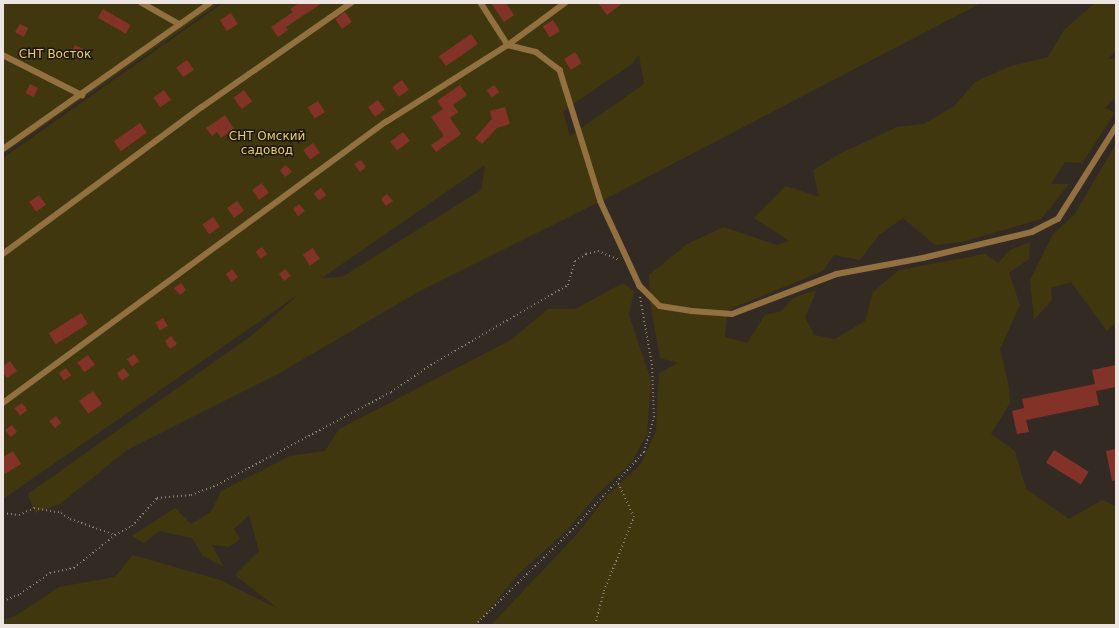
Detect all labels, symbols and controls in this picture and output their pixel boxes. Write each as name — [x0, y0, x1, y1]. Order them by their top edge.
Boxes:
park label: СНТ Восток — [19, 48, 91, 62]
park label: СНТ Омский садовод — [229, 130, 305, 158]

